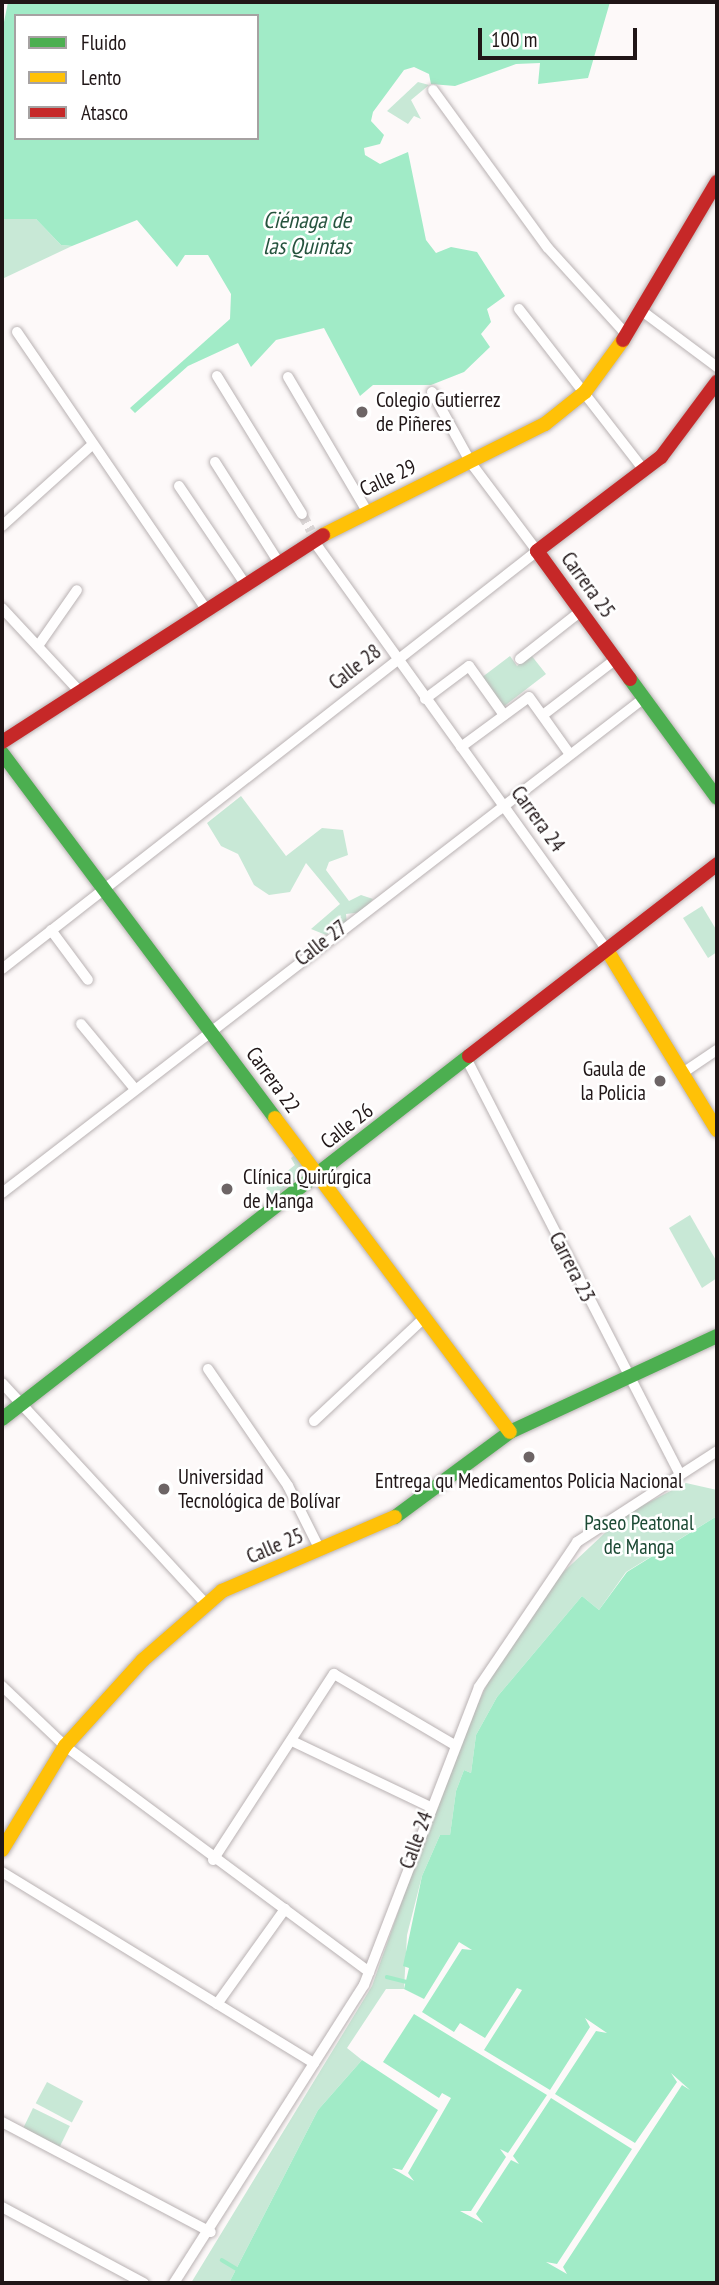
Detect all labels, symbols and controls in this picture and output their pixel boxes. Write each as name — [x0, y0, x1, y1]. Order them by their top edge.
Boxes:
legend — [14, 14, 259, 140]
scale bar — [481, 14, 640, 58]
text: 100 m — [491, 26, 537, 53]
text: Fluido — [81, 29, 126, 56]
text: Lento — [81, 64, 121, 91]
text: Atasco — [81, 99, 128, 126]
water label: Ciénaga de las Quintas — [263, 206, 351, 260]
place label: Colegio Gutierrez de Piñeres — [376, 387, 501, 437]
marker: Colegio Gutierrez de Piñeres — [354, 404, 370, 420]
street label: Calle 29 — [356, 454, 420, 502]
street label: Carrera 25 — [556, 547, 620, 623]
street label: Calle 28 — [324, 639, 386, 695]
street label: Carrera 24 — [506, 781, 570, 857]
street label: Calle 27 — [290, 915, 352, 971]
street label: Carrera 22 — [241, 1042, 305, 1118]
place label: Gaula de la Policia — [580, 1056, 646, 1106]
marker: Gaula de la Policia — [652, 1073, 668, 1089]
street label: Calle 26 — [316, 1098, 378, 1154]
place label: Clínica Quirúrgica de Manga — [243, 1164, 371, 1214]
marker: Clínica Quirúrgica de Manga — [217, 1179, 237, 1199]
street label: Carrera 23 — [544, 1228, 600, 1306]
marker: Entrega qu Medicamentos Policia Nacional — [521, 1449, 537, 1465]
place label: Universidad Tecnológica de Bolívar — [178, 1464, 340, 1514]
place label: Entrega qu Medicamentos Policia Nacional — [375, 1468, 683, 1494]
marker: Universidad Tecnológica de Bolívar — [156, 1481, 172, 1497]
park label: Paseo Peatonal de Manga — [584, 1510, 694, 1560]
street label: Calle 25 — [243, 1523, 307, 1569]
street label: Calle 24 — [394, 1808, 438, 1872]

